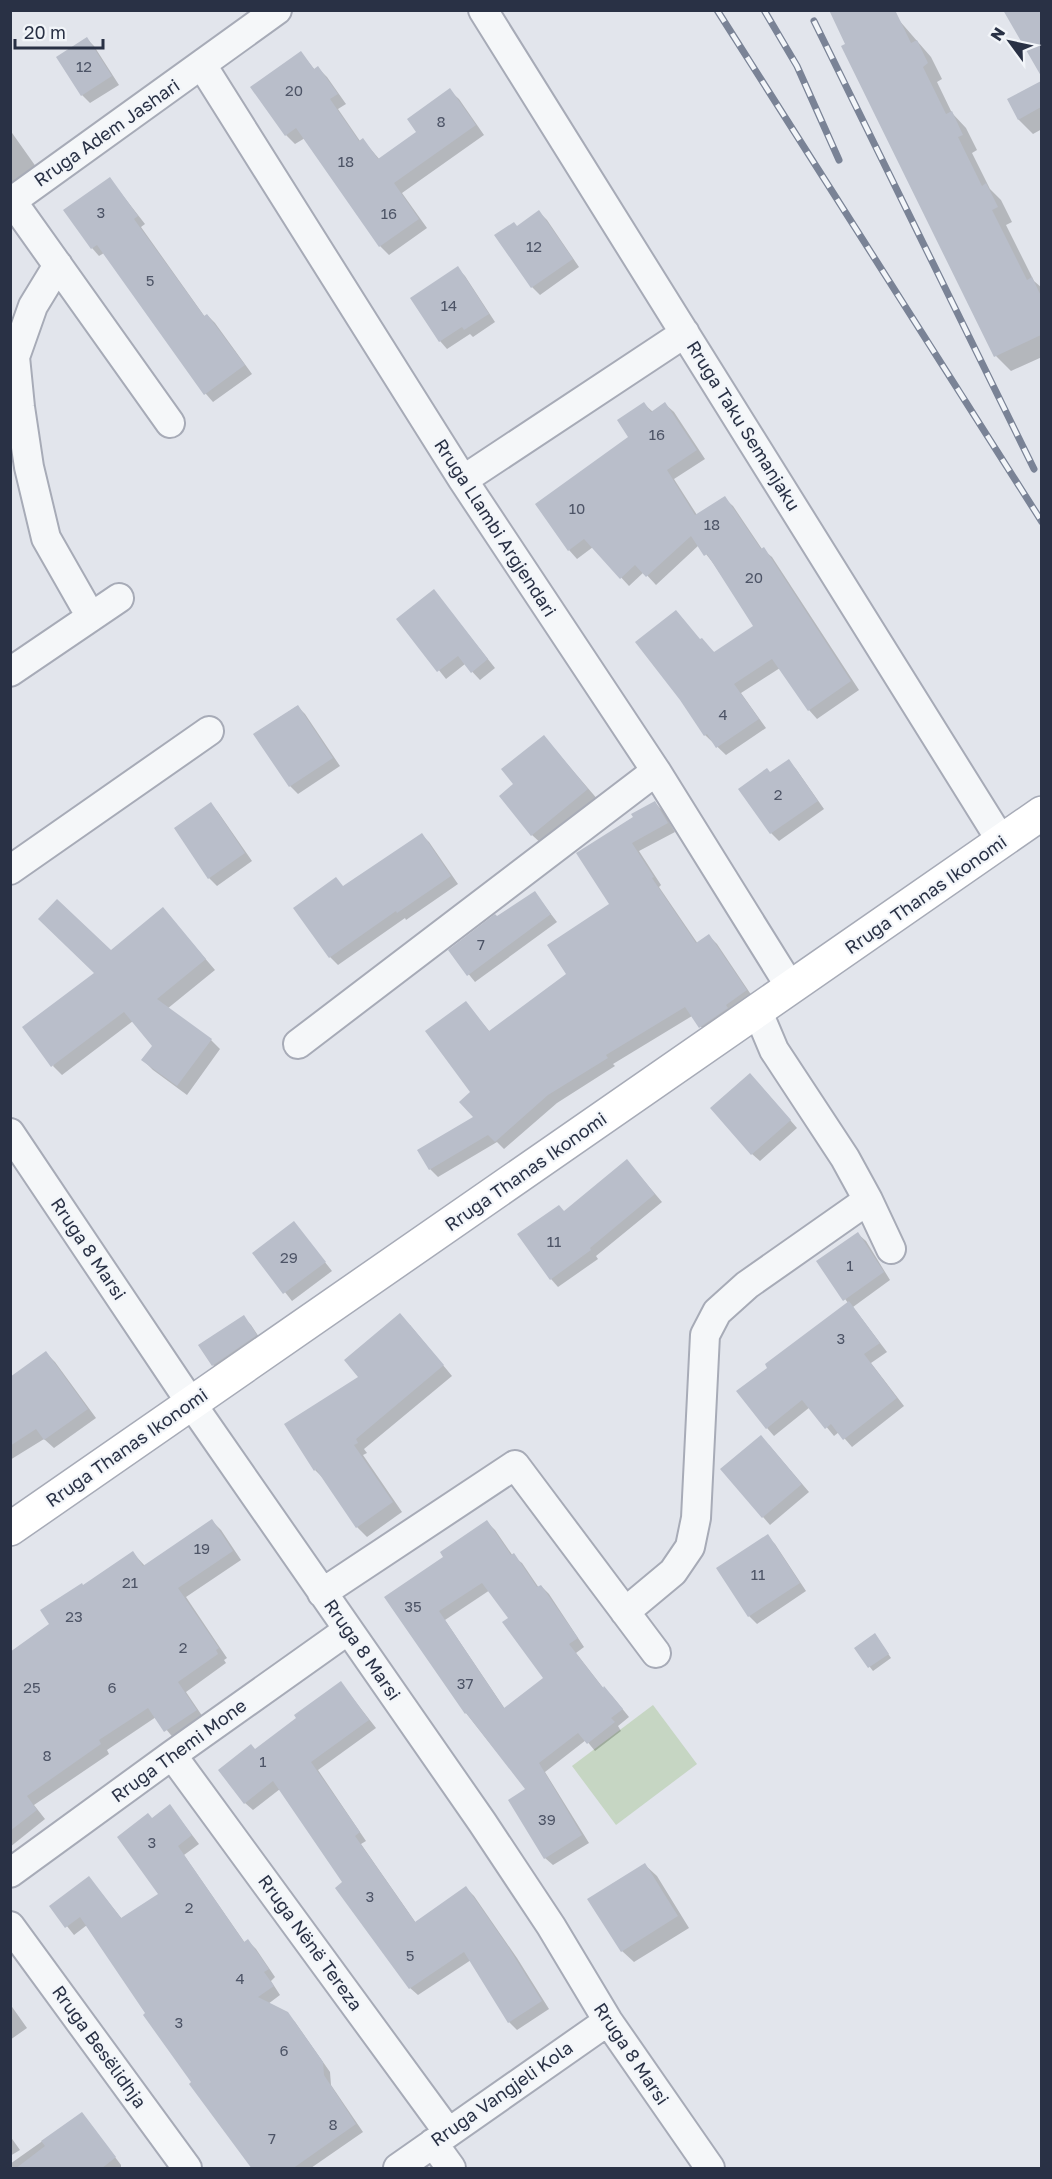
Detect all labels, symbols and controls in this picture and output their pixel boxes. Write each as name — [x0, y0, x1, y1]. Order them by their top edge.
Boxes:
scale bar — [15, 12, 104, 50]
north arrow — [980, 12, 1040, 72]
text: 20 m — [24, 21, 66, 43]
text: N — [986, 23, 1009, 44]
house number: 12 — [76, 57, 92, 75]
street label: Rruga Adem Jashari — [29, 74, 183, 191]
house number: 20 — [285, 81, 303, 99]
house number: 8 — [436, 112, 446, 130]
house number: 18 — [338, 152, 354, 170]
house number: 3 — [97, 203, 105, 221]
house number: 16 — [381, 204, 397, 222]
house number: 12 — [526, 237, 542, 255]
house number: 5 — [146, 271, 154, 289]
house number: 14 — [441, 296, 457, 314]
street label: Rruga Taku Semanjaku — [682, 336, 805, 515]
house number: 16 — [649, 425, 665, 443]
street label: Rruga Llambi Argjendari — [430, 434, 562, 621]
house number: 10 — [569, 499, 585, 517]
house number: 18 — [704, 515, 720, 533]
house number: 20 — [745, 568, 763, 586]
house number: 4 — [718, 705, 728, 723]
house number: 2 — [774, 785, 782, 803]
street label: Rruga Thanas Ikonomi — [840, 830, 1011, 958]
house number: 7 — [477, 935, 485, 953]
street label: Rruga Thanas Ikonomi — [440, 1107, 611, 1235]
street label: Rruga 8 Marsi — [47, 1193, 131, 1304]
house number: 11 — [547, 1232, 561, 1250]
house number: 29 — [280, 1248, 298, 1266]
house number: 1 — [846, 1256, 854, 1274]
house number: 3 — [837, 1329, 845, 1347]
street label: Rruga Thanas Ikonomi — [41, 1383, 212, 1511]
house number: 19 — [194, 1539, 210, 1557]
house number: 11 — [751, 1565, 765, 1583]
house number: 21 — [122, 1573, 138, 1591]
street label: Rruga 8 Marsi — [320, 1595, 406, 1704]
house number: 35 — [404, 1597, 422, 1615]
house number: 23 — [65, 1607, 83, 1625]
house number: 2 — [179, 1638, 187, 1656]
house number: 37 — [457, 1674, 473, 1692]
house number: 25 — [23, 1678, 41, 1696]
house number: 6 — [107, 1678, 117, 1696]
street label: Rruga Themi Mone — [107, 1694, 250, 1807]
house number: 8 — [42, 1746, 52, 1764]
house number: 1 — [259, 1752, 267, 1770]
house number: 39 — [538, 1810, 556, 1828]
house number: 3 — [148, 1833, 156, 1851]
street label: Rruga Nënë Tereza — [254, 1870, 368, 2015]
house number: 3 — [366, 1887, 374, 1905]
house number: 2 — [185, 1898, 193, 1916]
house number: 5 — [406, 1946, 414, 1964]
house number: 4 — [235, 1969, 245, 1987]
street label: Rruga Besëlidhja — [48, 1981, 152, 2112]
street label: Rruga 8 Marsi — [590, 1998, 674, 2109]
house number: 3 — [175, 2013, 183, 2031]
street label: Rruga Vangjeli Kola — [426, 2036, 577, 2150]
house number: 6 — [279, 2041, 289, 2059]
house number: 8 — [328, 2115, 338, 2133]
house number: 7 — [268, 2129, 276, 2147]

